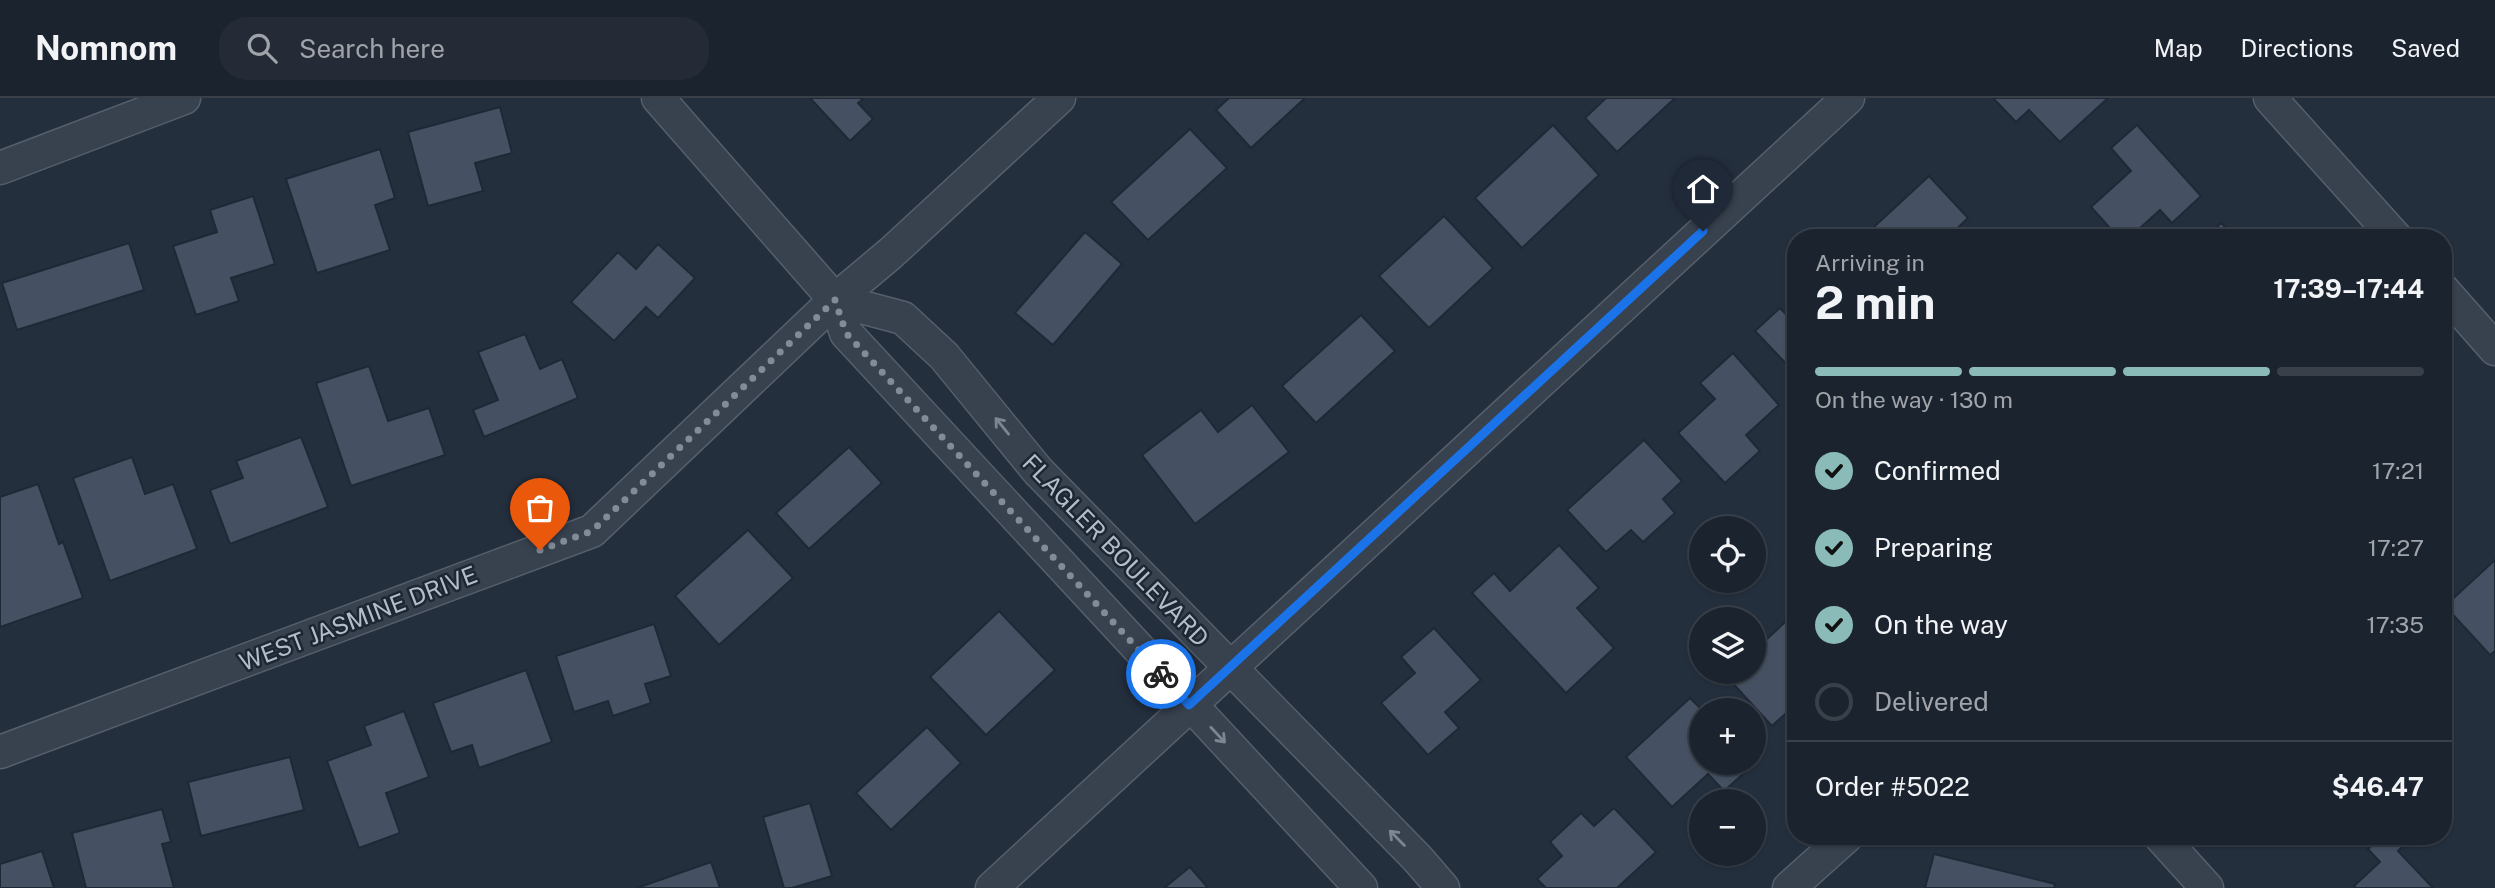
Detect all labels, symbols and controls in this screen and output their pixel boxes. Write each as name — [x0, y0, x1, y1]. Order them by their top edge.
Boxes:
search box — [219, 17, 709, 80]
text: Nomnom — [35, 29, 177, 67]
icon: search — [243, 29, 281, 67]
text: Search here — [299, 33, 445, 64]
text: Map — [2154, 34, 2203, 62]
text: Directions — [2241, 34, 2353, 62]
text: Saved — [2391, 34, 2460, 62]
pin — [1673, 159, 1733, 231]
icon: home — [1684, 170, 1722, 208]
text: Arriving in — [1815, 249, 1925, 276]
text: 17:39–17:44 — [2273, 273, 2424, 304]
text: 2 min — [1815, 275, 1935, 329]
text: On the way · 130 m — [1815, 386, 2013, 413]
one-way arrow — [994, 418, 1009, 436]
street label: FLAGLER BOULEVARD — [1017, 448, 1215, 652]
icon: check — [1815, 452, 1853, 490]
text: Confirmed — [1874, 455, 2001, 486]
text: 17:21 — [2372, 457, 2424, 484]
pin — [510, 478, 570, 550]
icon: bag — [521, 489, 559, 527]
map controls — [1689, 516, 1766, 866]
button: locate — [1689, 516, 1766, 593]
icon: check — [1815, 529, 1853, 567]
text: Preparing — [1874, 532, 1993, 563]
text: 17:27 — [2368, 534, 2424, 561]
street label: WEST JASMINE DRIVE — [235, 560, 481, 676]
icon: check — [1815, 606, 1853, 644]
button: layers — [1689, 607, 1766, 684]
text: On the way — [1874, 609, 2008, 640]
text: 17:35 — [2366, 611, 2424, 638]
courier — [1126, 639, 1196, 709]
icon: bike — [1142, 655, 1180, 693]
text: Delivered — [1874, 686, 1989, 717]
button: + — [1689, 698, 1766, 775]
one-way arrow — [1210, 726, 1227, 743]
text: Order #5022 — [1815, 771, 1970, 802]
text: $46.47 — [2332, 771, 2424, 802]
button: − — [1689, 789, 1766, 866]
one-way arrow — [1388, 829, 1405, 846]

